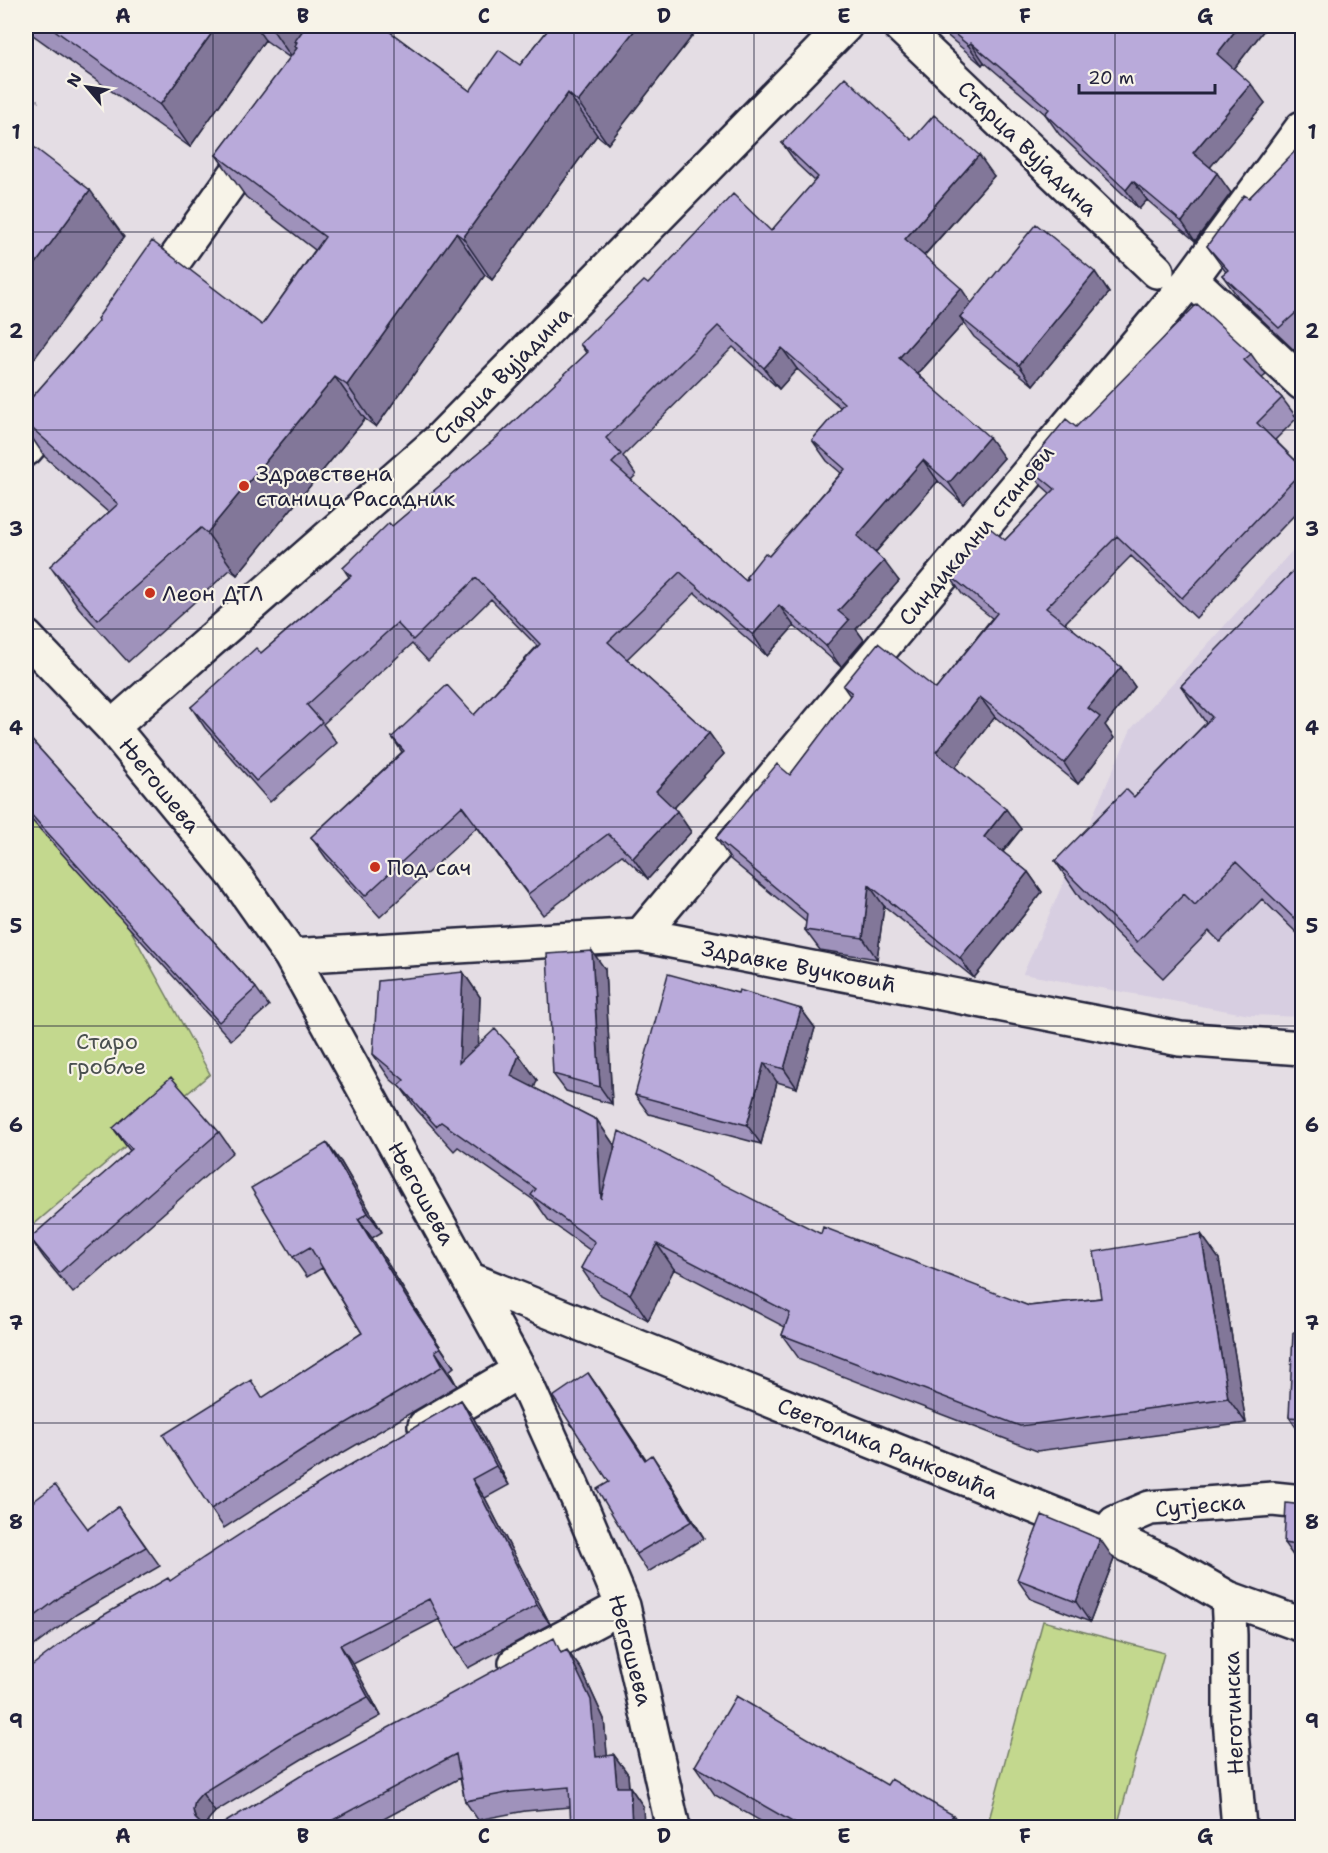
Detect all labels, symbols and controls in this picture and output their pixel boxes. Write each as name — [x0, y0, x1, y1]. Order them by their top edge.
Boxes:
text: A — [115, 3, 131, 29]
text: B — [297, 3, 309, 29]
text: C — [478, 3, 490, 29]
text: D — [657, 3, 671, 29]
text: E — [837, 3, 851, 29]
text: F — [1019, 3, 1031, 29]
text: G — [1197, 3, 1213, 29]
north arrow — [57, 57, 117, 117]
scale bar — [1079, 57, 1216, 95]
text: 20 m — [1088, 66, 1134, 90]
text: N — [62, 69, 87, 91]
street label: Старца Вујадина — [951, 74, 1104, 223]
text: 1 — [11, 119, 21, 145]
text: 1 — [1307, 119, 1317, 145]
street label: Старца Вујадина — [427, 300, 578, 451]
text: 2 — [9, 318, 23, 344]
text: 2 — [1305, 318, 1319, 344]
street label: Синдикални станови — [892, 439, 1061, 632]
place label: Здравствена станица Расадник — [256, 459, 456, 513]
marker: Здравствена станица Расадник — [237, 479, 251, 493]
text: 3 — [9, 516, 23, 542]
text: 3 — [1305, 516, 1319, 542]
place label: Леон ДТЛ — [162, 579, 264, 608]
marker: Леон ДТЛ — [143, 586, 157, 600]
text: 4 — [9, 715, 23, 741]
text: 4 — [1305, 715, 1319, 741]
street label: Његошева — [112, 732, 207, 839]
place label: Под сач — [387, 853, 471, 882]
marker: Под сач — [368, 860, 382, 874]
text: 5 — [10, 913, 22, 939]
text: 5 — [1306, 913, 1318, 939]
street label: Здравке Вучковић — [699, 933, 899, 1000]
park label: Старо гробље — [68, 1027, 146, 1081]
text: 6 — [9, 1112, 23, 1138]
text: 6 — [1305, 1112, 1319, 1138]
street label: Његошева — [381, 1136, 462, 1251]
text: 7 — [9, 1310, 23, 1336]
text: 7 — [1305, 1310, 1319, 1336]
street label: Светолика Ранковића — [773, 1391, 1003, 1506]
street label: Сутјеска — [1154, 1487, 1246, 1524]
text: 8 — [9, 1509, 23, 1535]
text: 8 — [1305, 1509, 1319, 1535]
street label: Његошева — [602, 1591, 659, 1709]
street label: Неготинска — [1217, 1650, 1250, 1775]
text: 9 — [9, 1708, 23, 1734]
text: 9 — [1305, 1708, 1319, 1734]
text: A — [115, 1823, 131, 1849]
text: B — [297, 1823, 309, 1849]
text: C — [478, 1823, 490, 1849]
text: D — [657, 1823, 671, 1849]
text: E — [837, 1823, 851, 1849]
text: F — [1019, 1823, 1031, 1849]
text: G — [1197, 1823, 1213, 1849]

